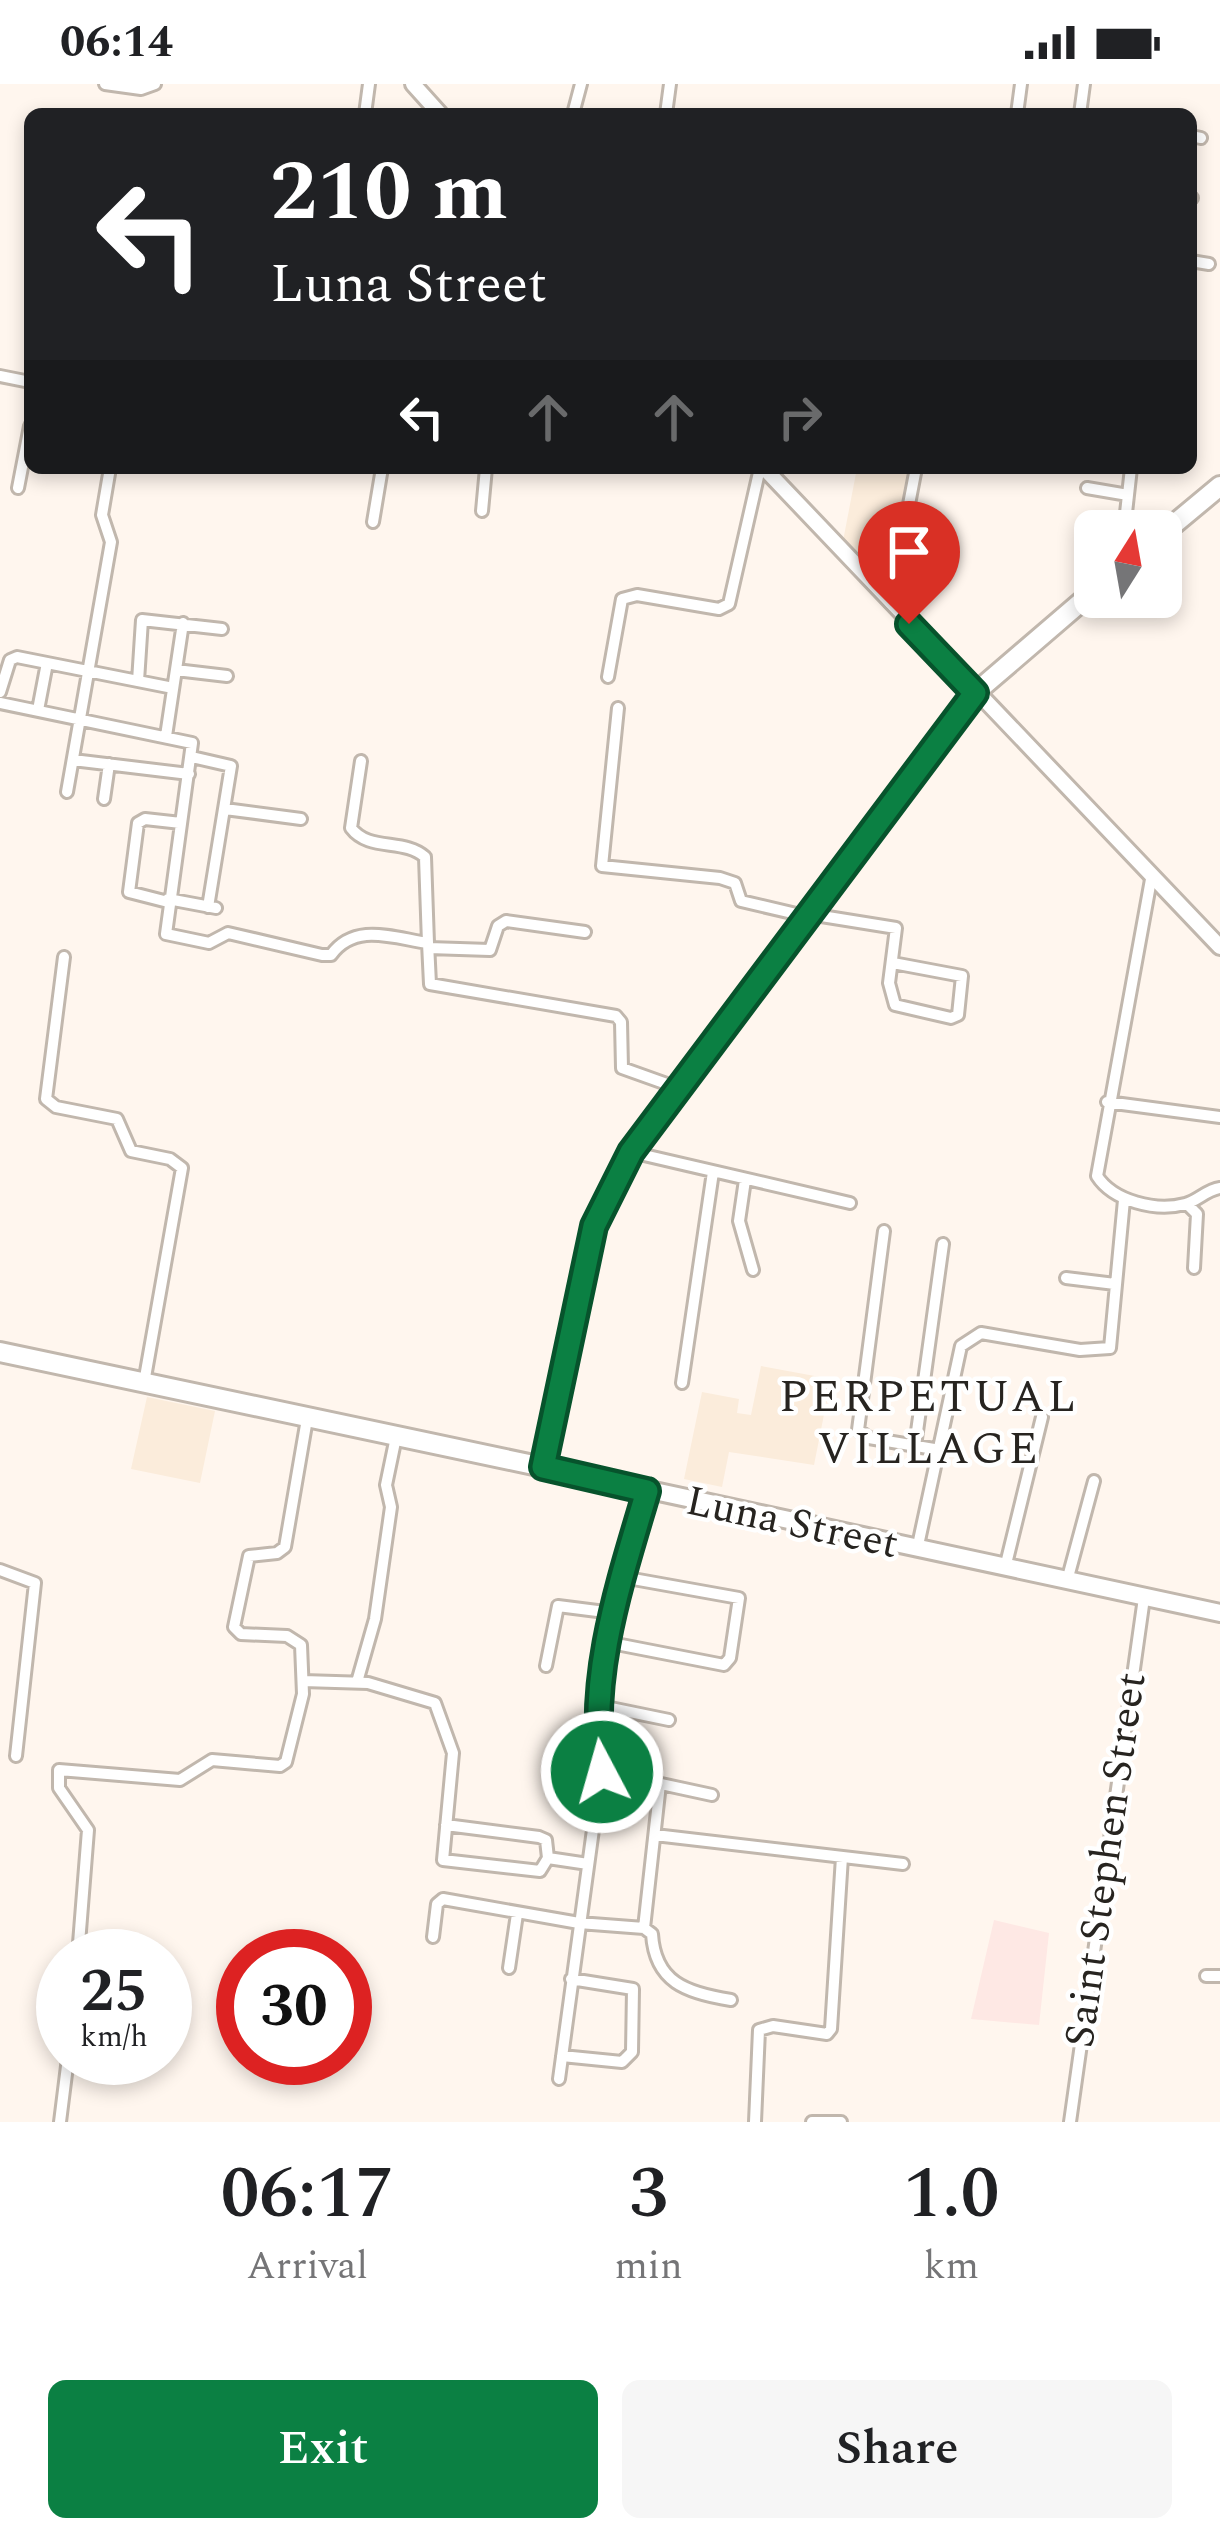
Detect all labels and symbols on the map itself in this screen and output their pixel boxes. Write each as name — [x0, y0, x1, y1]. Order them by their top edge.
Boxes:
pin — [858, 501, 960, 624]
north arrow — [1074, 510, 1182, 618]
district label: PERPETUAL VILLAGE — [779, 1363, 1079, 1484]
street label: Luna Street — [680, 1470, 904, 1576]
street label: Saint Stephen Street — [1048, 1668, 1164, 2052]
position arrow — [539, 1709, 665, 1835]
speed limit sign: 30 — [216, 1929, 372, 2085]

